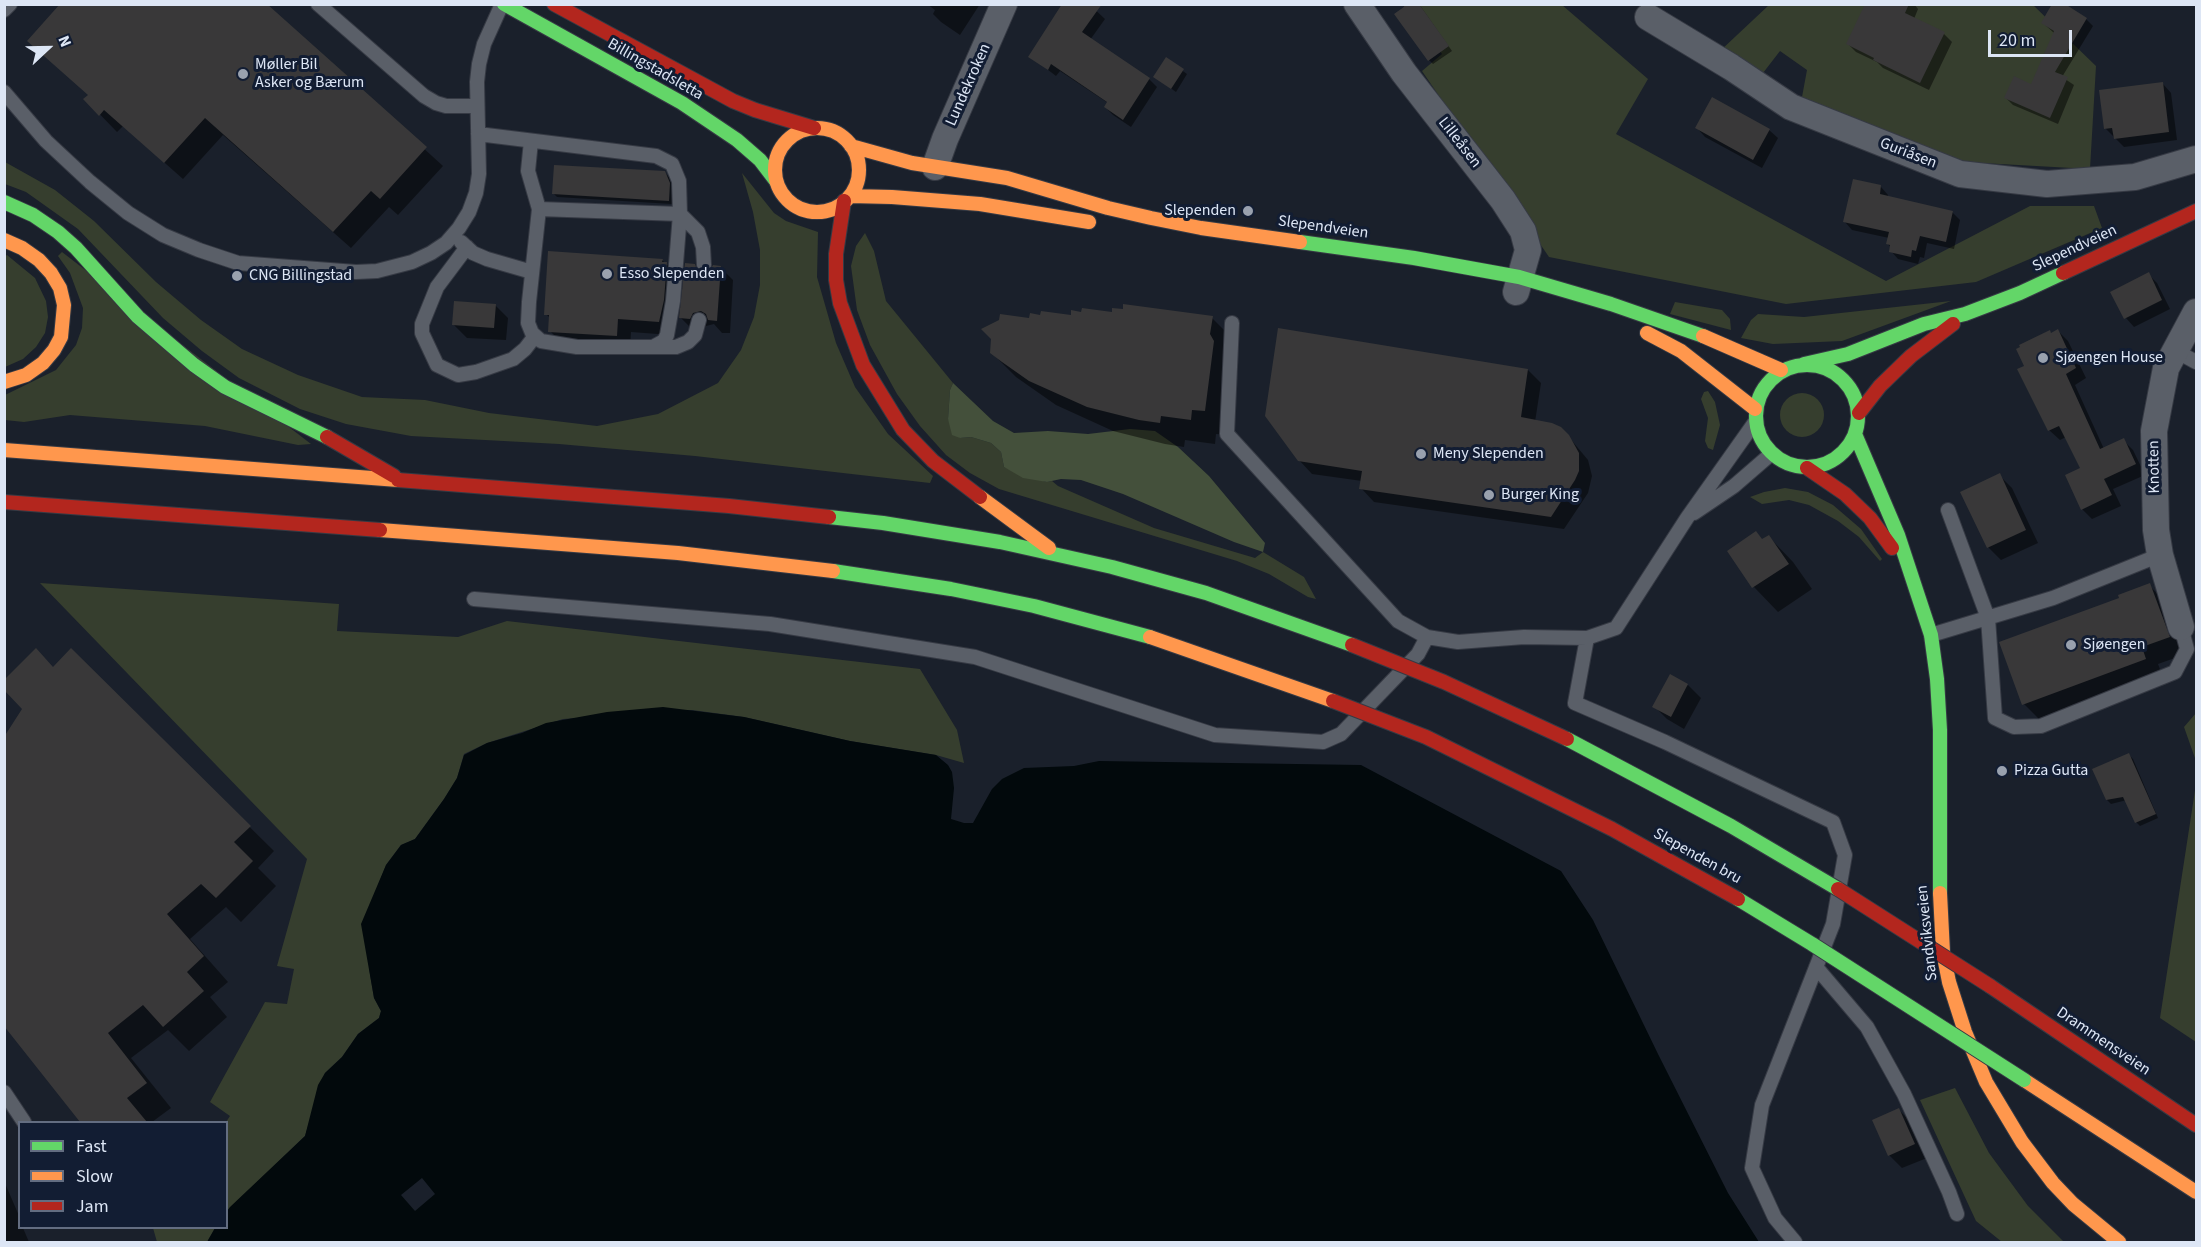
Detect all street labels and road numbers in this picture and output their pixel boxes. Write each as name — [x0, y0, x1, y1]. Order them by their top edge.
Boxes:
street label: Billingstadsletta — [604, 35, 706, 105]
street label: Lundekroken — [942, 41, 996, 129]
street label: Lilleåsen — [1433, 114, 1485, 172]
street label: Guriåsen — [1877, 134, 1939, 174]
street label: Slependveien — [1277, 212, 1369, 244]
street label: Slependveien — [2030, 221, 2120, 277]
street label: Knotten — [2145, 440, 2165, 494]
street label: Slependen bru — [1649, 825, 1745, 889]
street label: Sandviksveien — [1913, 884, 1943, 982]
street label: Drammensveien — [2052, 1004, 2154, 1080]

